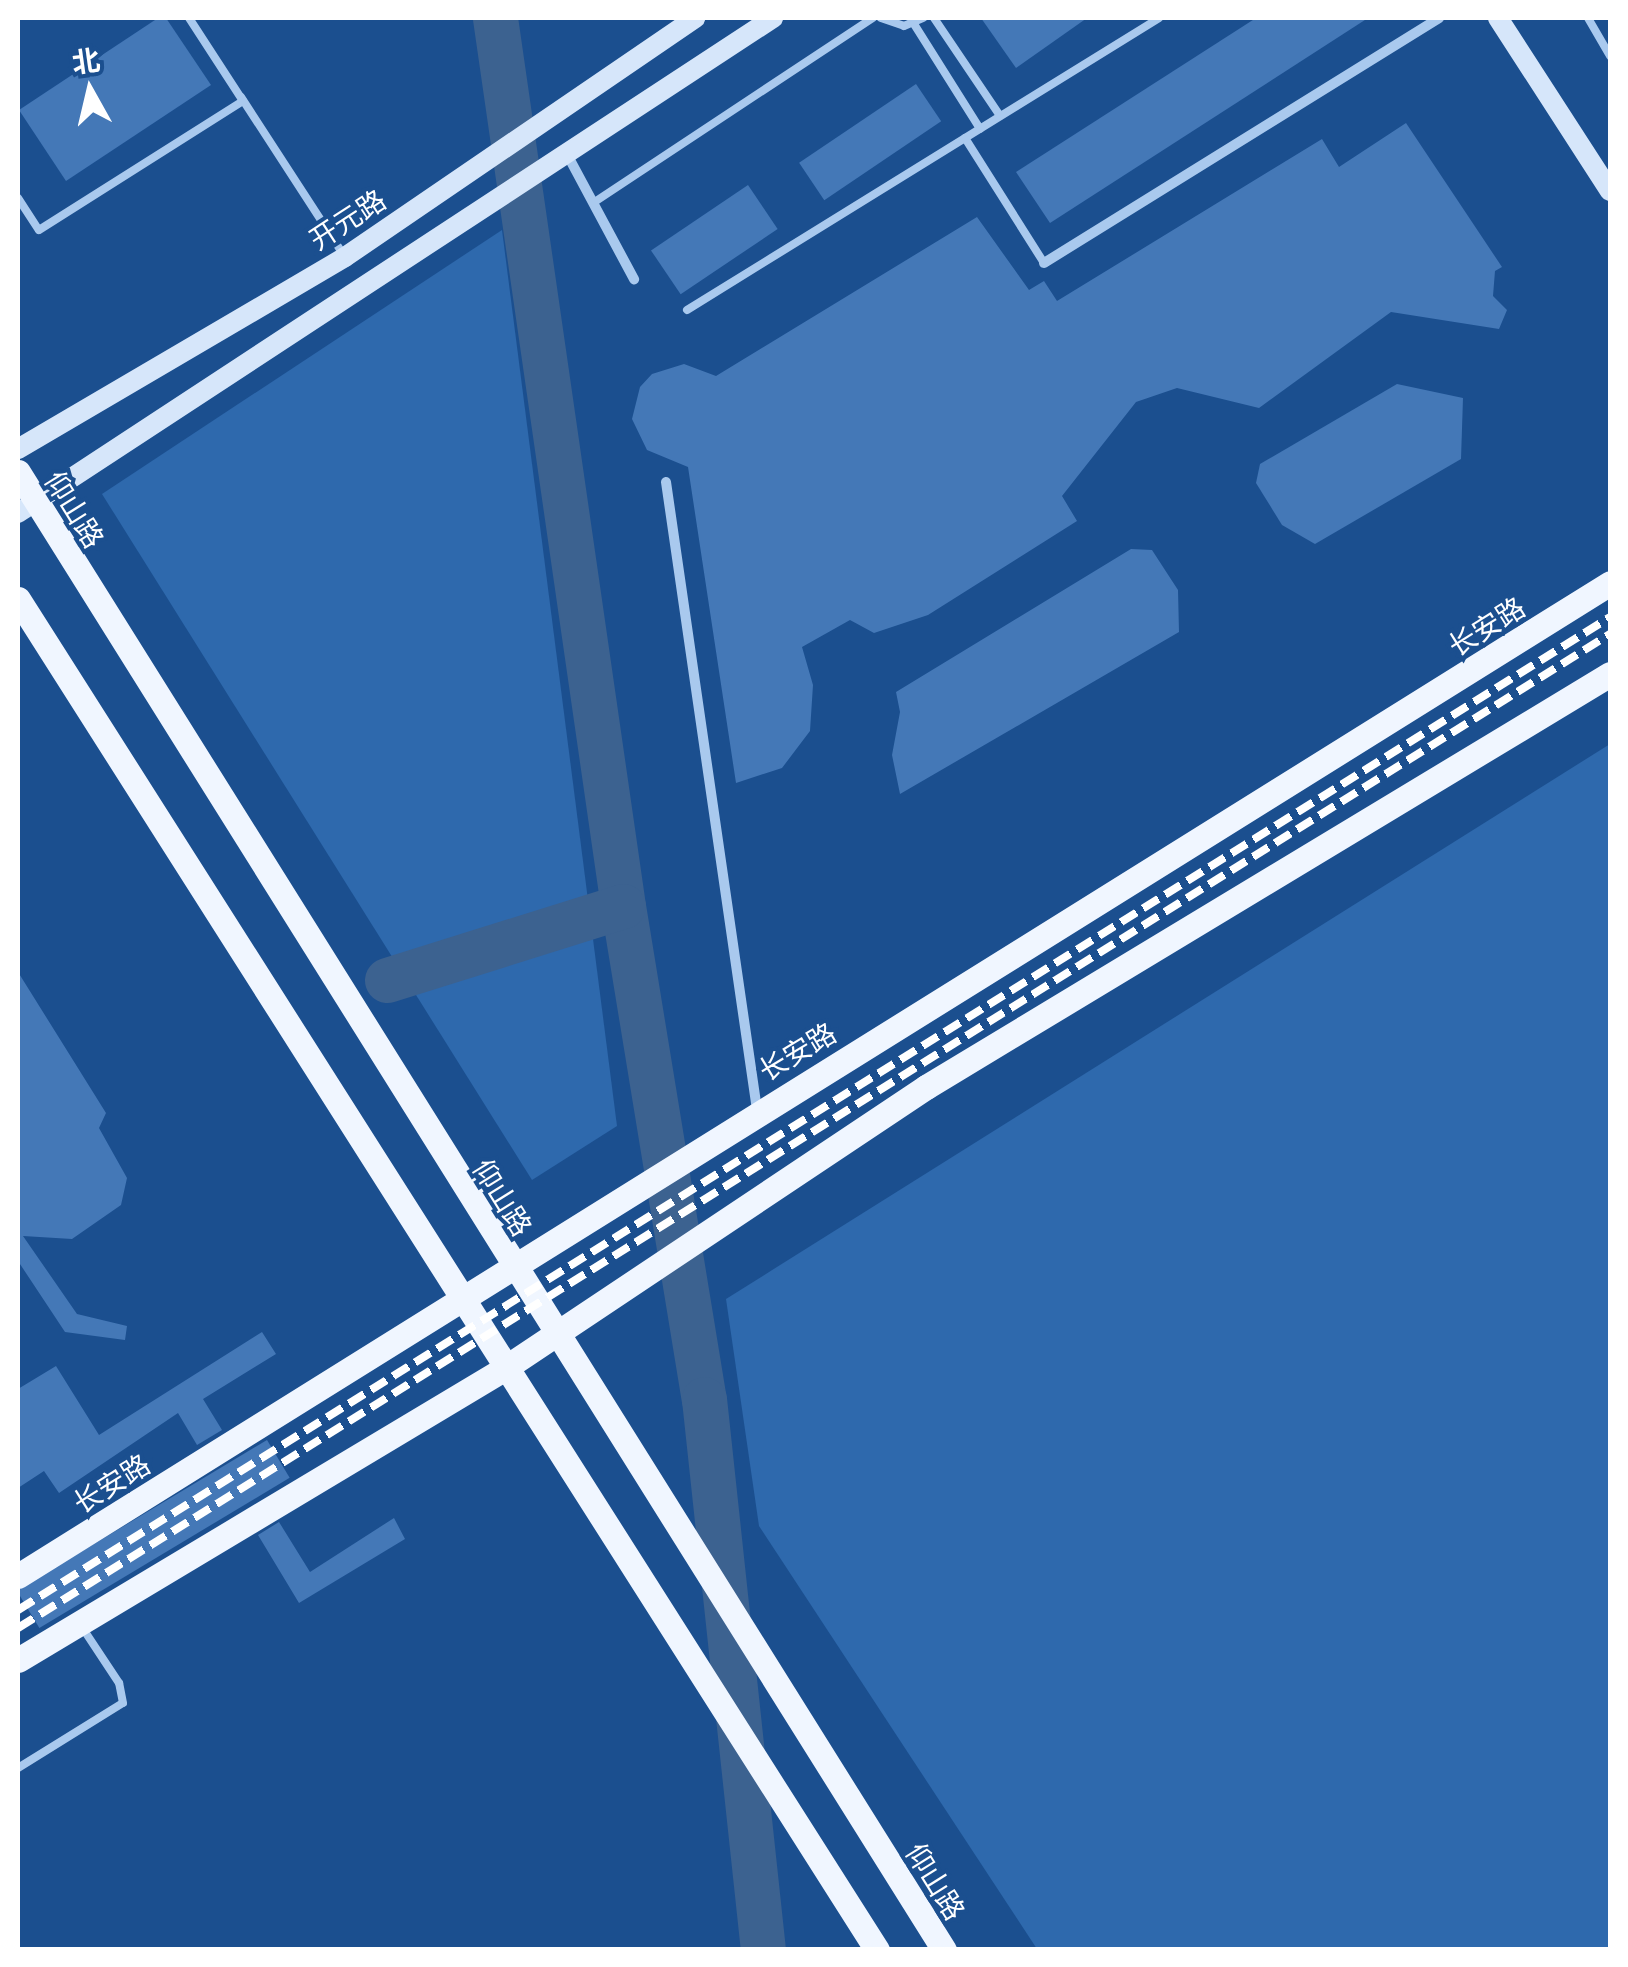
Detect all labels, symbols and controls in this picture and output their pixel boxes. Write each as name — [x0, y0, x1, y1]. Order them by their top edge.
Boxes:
north arrow — [40, 40, 140, 140]
text: 北 — [69, 40, 102, 81]
street label: 开元路 — [303, 182, 391, 256]
street label: 仰山路 — [38, 464, 112, 554]
street label: 长安路 — [1441, 589, 1531, 663]
street label: 长安路 — [752, 1015, 842, 1087]
street label: 仰山路 — [466, 1152, 540, 1242]
street label: 长安路 — [66, 1446, 156, 1520]
street label: 仰山路 — [899, 1836, 973, 1926]

